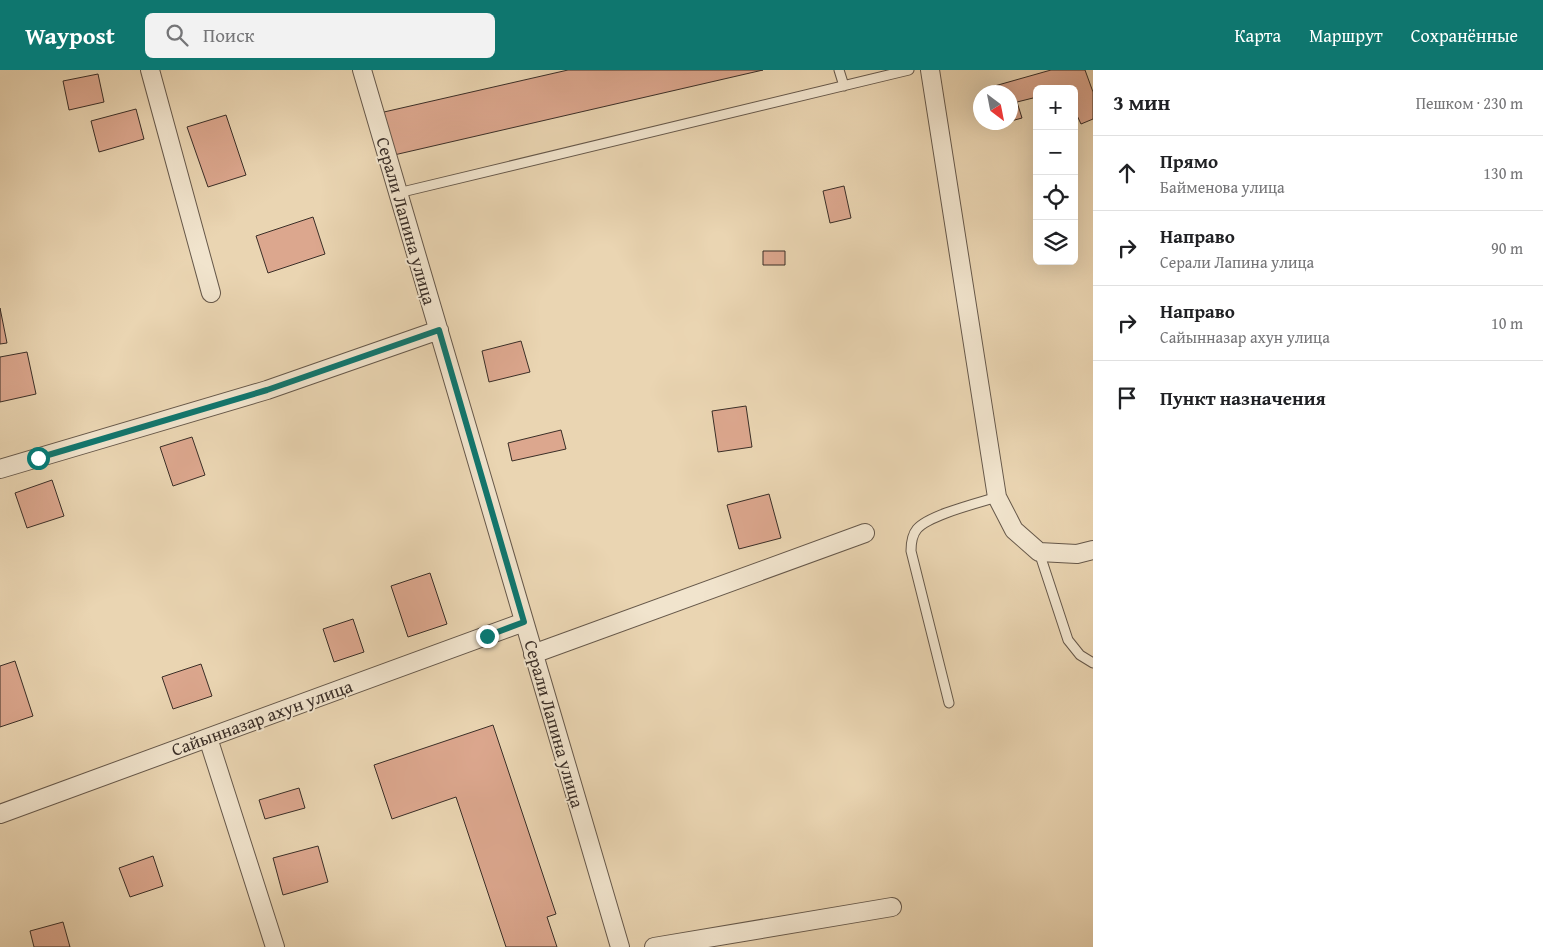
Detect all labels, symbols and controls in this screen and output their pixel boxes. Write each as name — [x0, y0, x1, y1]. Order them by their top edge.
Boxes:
search box — [145, 13, 495, 58]
text: Waypost — [25, 18, 115, 53]
icon: search — [163, 21, 191, 49]
text: Поиск — [203, 21, 255, 49]
text: Карта — [1235, 22, 1281, 49]
text: Маршрут — [1309, 22, 1383, 49]
text: Сохранённые — [1411, 22, 1518, 49]
north arrow — [973, 85, 1018, 130]
map controls — [1033, 85, 1078, 265]
button: + — [1033, 85, 1078, 130]
text: 3 мин — [1113, 87, 1170, 118]
text: Пешком · 230 m — [1416, 91, 1523, 115]
button: − — [1033, 130, 1078, 175]
street label: Серали Лапина улица — [370, 134, 443, 308]
text: Прямо — [1160, 147, 1218, 175]
icon: ahead — [1113, 159, 1141, 187]
text: 130 m — [1483, 161, 1523, 185]
button: locate — [1033, 175, 1078, 220]
text: Байменова улица — [1160, 175, 1285, 199]
button: layers — [1033, 220, 1078, 265]
text: Направо — [1160, 222, 1235, 250]
icon: right — [1113, 234, 1141, 262]
text: 90 m — [1491, 236, 1523, 260]
text: Серали Лапина улица — [1160, 250, 1314, 274]
text: Направо — [1160, 297, 1235, 325]
icon: right — [1113, 309, 1141, 337]
text: 10 m — [1491, 311, 1523, 335]
text: Сайынназар ахун улица — [1160, 325, 1330, 349]
icon: arrive — [1113, 384, 1141, 412]
text: Пункт назначения — [1160, 384, 1326, 412]
route start — [27, 447, 50, 470]
route end — [476, 625, 499, 648]
street label: Серали Лапина улица — [518, 637, 591, 811]
street label: Сайынназар ахун улица — [167, 672, 357, 763]

